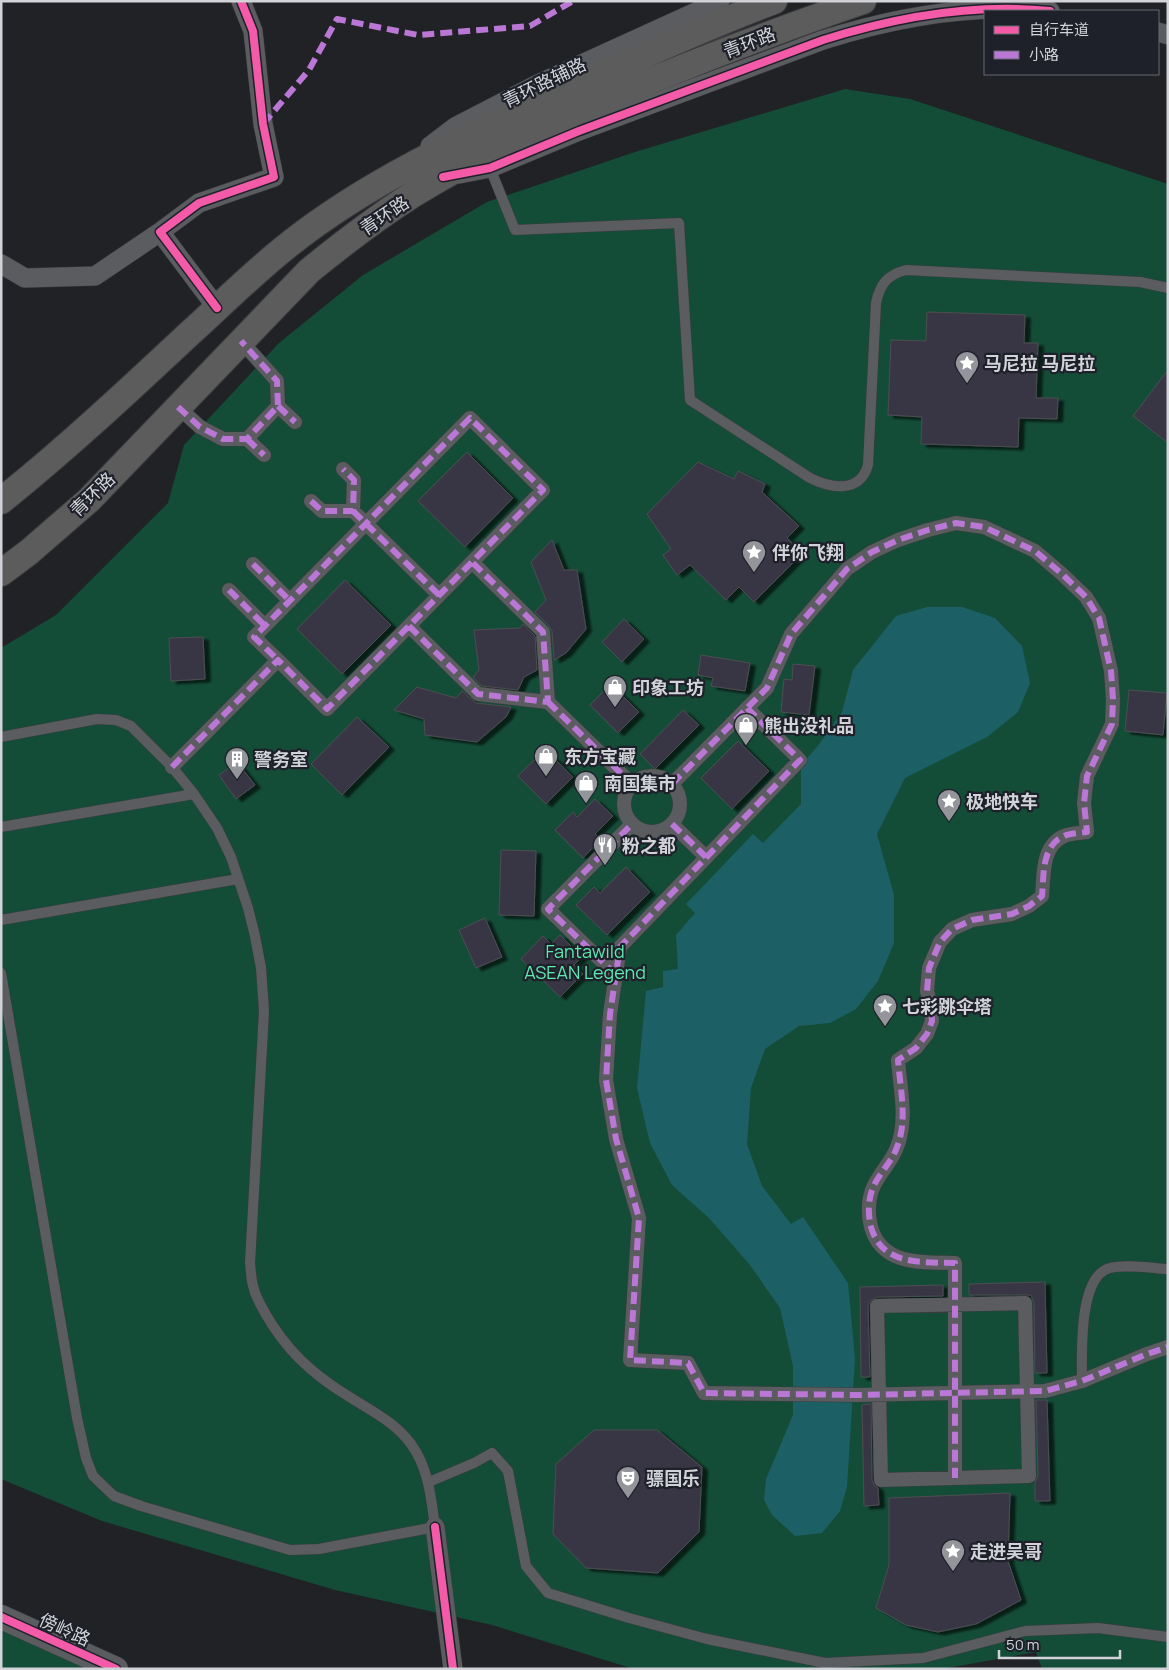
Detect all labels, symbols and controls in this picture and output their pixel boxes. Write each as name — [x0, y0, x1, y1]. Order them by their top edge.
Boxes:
legend — [984, 10, 1159, 75]
text: 自行车道 — [1029, 19, 1089, 40]
street label: 青环路 — [719, 21, 779, 63]
text: 小路 — [1029, 44, 1059, 65]
street label: 青环路辅路 — [498, 51, 590, 113]
street label: 青环路 — [355, 190, 413, 240]
place icon: 马尼拉 马尼拉 — [954, 350, 980, 384]
place label: 马尼拉 马尼拉 — [984, 351, 1096, 375]
street label: 青环路 — [64, 467, 120, 521]
place icon: 伴你飞翔 — [741, 539, 767, 573]
place label: 伴你飞翔 — [772, 540, 844, 564]
shop icon: 印象工坊 — [602, 674, 628, 708]
place label: 印象工坊 — [632, 675, 704, 699]
shop icon: 熊出没礼品 — [733, 712, 759, 746]
place label: 熊出没礼品 — [764, 713, 854, 737]
shop icon: 东方宝藏 — [533, 743, 559, 777]
place label: 东方宝藏 — [564, 744, 636, 768]
building icon: 警务室 — [224, 746, 250, 780]
place label: 警务室 — [254, 747, 308, 771]
shop icon: 南国集市 — [573, 770, 599, 804]
place label: 南国集市 — [604, 771, 676, 795]
place icon: 极地快车 — [936, 788, 962, 822]
place label: 极地快车 — [966, 789, 1038, 813]
restaurant icon: 粉之都 — [592, 832, 618, 866]
place label: 粉之都 — [622, 833, 676, 857]
park label: Fantawild ASEAN Legend — [524, 939, 646, 984]
place icon: 七彩跳伞塔 — [872, 993, 898, 1027]
place label: 七彩跳伞塔 — [902, 994, 992, 1018]
theatre icon: 骠国乐 — [615, 1465, 641, 1499]
place label: 骠国乐 — [646, 1466, 700, 1490]
place icon: 走进吴哥 — [940, 1538, 966, 1572]
place label: 走进吴哥 — [970, 1539, 1042, 1563]
street label: 傍岭路 — [35, 1607, 95, 1651]
scale bar — [999, 1628, 1120, 1660]
text: 50 m — [1006, 1634, 1040, 1655]

